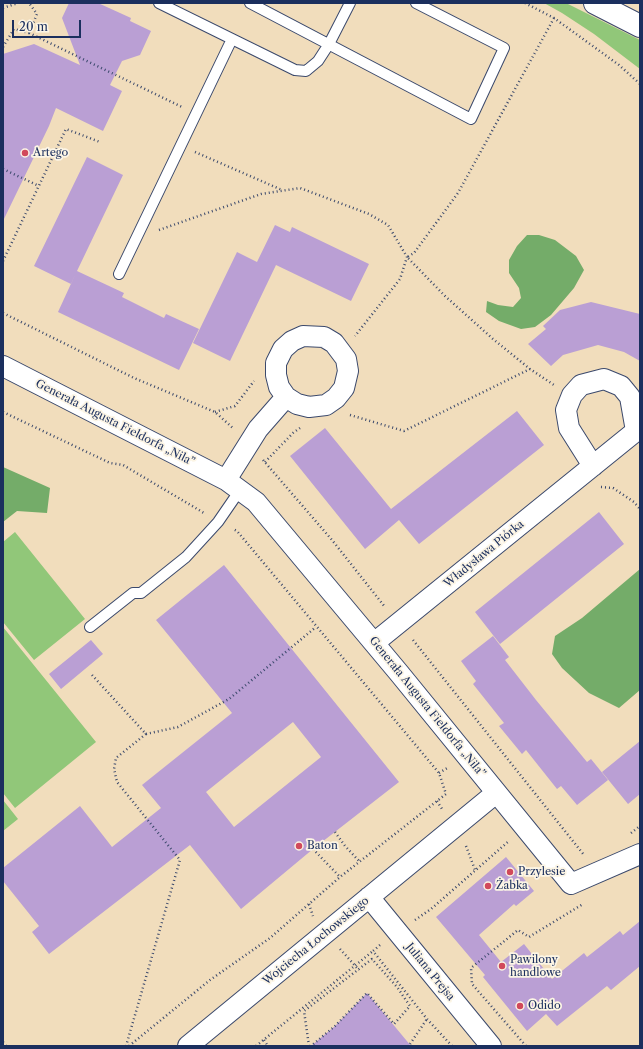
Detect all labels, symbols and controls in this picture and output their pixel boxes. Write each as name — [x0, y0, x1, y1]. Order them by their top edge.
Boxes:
scale bar — [14, 12, 83, 38]
text: 20 m — [19, 19, 48, 34]
place label: Artego — [33, 146, 68, 160]
marker: Artego — [20, 148, 30, 158]
street label: Generała Augusta Fieldorfa „Nila” — [33, 377, 197, 469]
street label: Władysława Piórka — [441, 518, 527, 590]
street label: Generała Augusta Fieldorfa „Nila” — [366, 634, 488, 780]
place label: Baton — [307, 839, 338, 853]
marker: Baton — [294, 841, 304, 851]
place label: Przylesie — [518, 865, 565, 879]
marker: Przylesie — [505, 867, 515, 877]
place label: Żabka — [496, 879, 528, 893]
marker: Żabka — [483, 881, 493, 891]
street label: Wojciecha Łochowskiego — [260, 894, 372, 988]
street label: Juliana Prejsa — [403, 941, 457, 1003]
place label: Pawilony handlowe — [510, 953, 561, 979]
marker: Pawilony handlowe — [497, 961, 507, 971]
place label: Odido — [528, 999, 561, 1013]
marker: Odido — [515, 1001, 525, 1011]

